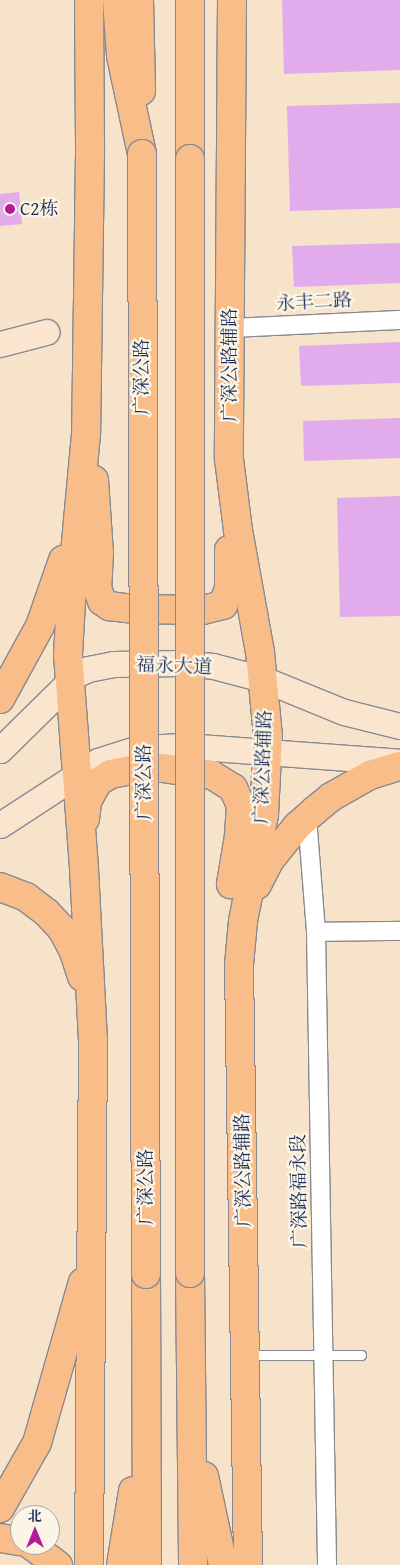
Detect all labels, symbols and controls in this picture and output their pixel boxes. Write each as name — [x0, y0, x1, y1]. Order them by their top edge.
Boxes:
place label: C2栋 — [20, 198, 58, 220]
marker: C2栋 — [4, 203, 16, 215]
street label: 永丰二路 — [275, 289, 353, 315]
street label: 广深公路辅路 — [219, 308, 241, 422]
street label: 广深公路 — [131, 339, 153, 415]
street label: 福永大道 — [136, 653, 212, 679]
street label: 广深公路辅路 — [250, 710, 276, 824]
street label: 广深公路 — [133, 744, 155, 820]
street label: 广深公路辅路 — [231, 1113, 255, 1227]
street label: 广深路福永段 — [287, 1134, 311, 1248]
street label: 广深公路 — [135, 1149, 157, 1225]
north arrow — [10, 1505, 60, 1555]
text: 北 — [28, 1506, 42, 1526]

